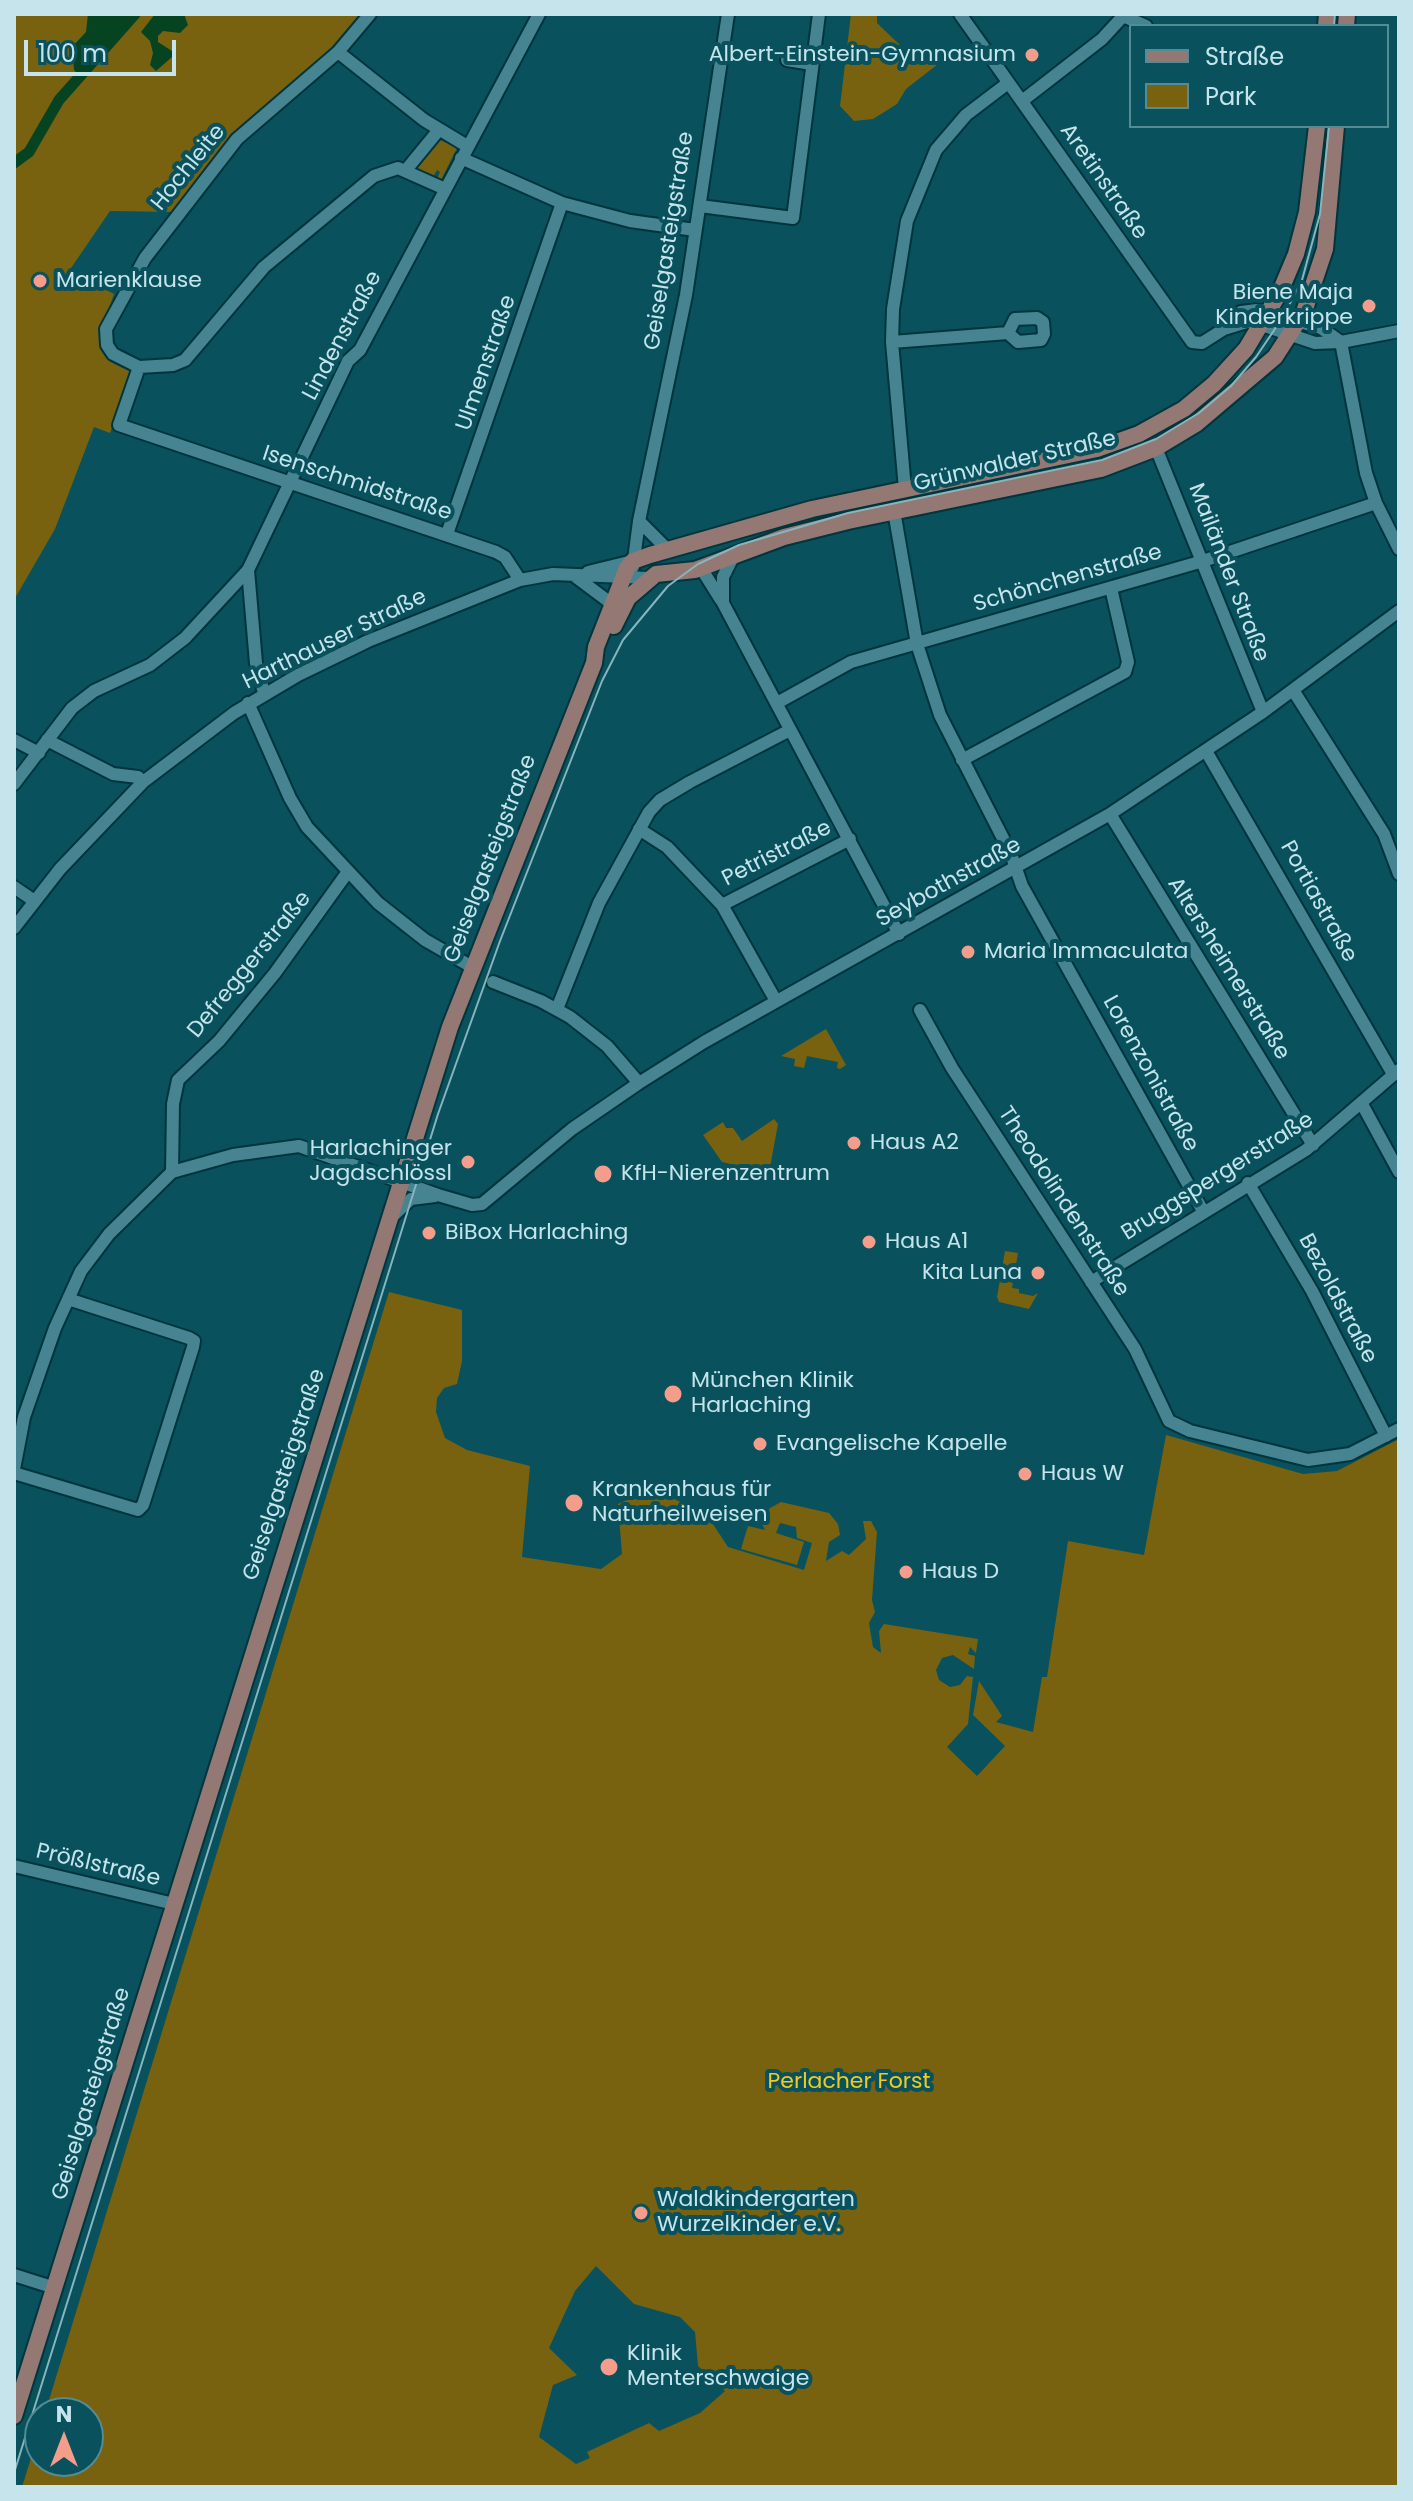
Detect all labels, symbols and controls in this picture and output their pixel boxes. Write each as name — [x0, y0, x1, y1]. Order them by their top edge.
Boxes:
scale bar — [28, 24, 180, 74]
legend — [1129, 24, 1389, 128]
text: 100 m — [38, 37, 107, 70]
text: Straße — [1205, 40, 1284, 73]
place label: Albert-Einstein-Gymnasium — [709, 42, 1016, 68]
marker: Albert-Einstein-Gymnasium — [1023, 46, 1041, 64]
text: Park — [1205, 80, 1256, 113]
street label: Aretinstraße — [1053, 119, 1153, 245]
street label: Hochleite — [146, 120, 232, 216]
street label: Geiselgasteigstraße — [640, 130, 700, 352]
street label: Lindenstraße — [298, 267, 388, 405]
place label: Marienklause — [56, 268, 202, 294]
marker: Marienklause — [31, 272, 49, 290]
place label: Biene Maja Kinderkrippe — [1215, 280, 1353, 332]
street label: Ulmenstraße — [451, 292, 523, 434]
marker: Biene Maja Kinderkrippe — [1360, 297, 1378, 315]
street label: Grünwalder Straße — [911, 426, 1119, 498]
street label: Isenschmidstraße — [259, 441, 455, 527]
street label: Mailänder Straße — [1182, 480, 1274, 666]
street label: Schönchenstraße — [971, 539, 1165, 619]
street label: Harthauser Straße — [239, 584, 431, 696]
street label: Geiselgasteigstraße — [439, 751, 543, 967]
street label: Petristraße — [718, 815, 836, 893]
street label: Seybothstraße — [872, 832, 1026, 934]
street label: Portiastraße — [1274, 837, 1362, 967]
street label: Altersheimerstraße — [1161, 873, 1295, 1065]
street label: Defreggerstraße — [183, 886, 317, 1044]
place label: Maria Immaculata — [984, 939, 1188, 965]
marker: Maria Immaculata — [959, 943, 977, 961]
street label: Lorenzonistraße — [1096, 991, 1204, 1157]
street label: Theodolindenstraße — [992, 1102, 1134, 1302]
street label: Bruggspergerstraße — [1117, 1107, 1319, 1247]
place label: Haus A2 — [870, 1130, 959, 1156]
marker: Haus A2 — [845, 1134, 863, 1152]
place label: Harlachinger Jagdschlössl — [309, 1136, 452, 1188]
marker: Harlachinger Jagdschlössl — [459, 1153, 477, 1171]
place label: KfH-Nierenzentrum — [621, 1161, 830, 1187]
marker: KfH-Nierenzentrum — [592, 1163, 614, 1185]
place label: BiBox Harlaching — [445, 1220, 628, 1246]
marker: BiBox Harlaching — [420, 1224, 438, 1242]
place label: Haus A1 — [885, 1229, 968, 1255]
street label: Bezoldstraße — [1292, 1230, 1382, 1368]
marker: Haus A1 — [860, 1233, 878, 1251]
place label: Kita Luna — [922, 1260, 1022, 1286]
marker: Kita Luna — [1029, 1264, 1047, 1282]
street label: Geiselgasteigstraße — [238, 1366, 332, 1584]
place label: München Klinik Harlaching — [691, 1368, 854, 1420]
marker: München Klinik Harlaching — [662, 1383, 684, 1405]
place label: Evangelische Kapelle — [776, 1431, 1007, 1457]
marker: Evangelische Kapelle — [751, 1435, 769, 1453]
place label: Haus W — [1041, 1461, 1124, 1487]
marker: Haus W — [1016, 1465, 1034, 1483]
place label: Krankenhaus für Naturheilweisen — [592, 1477, 771, 1528]
marker: Krankenhaus für Naturheilweisen — [563, 1492, 585, 1514]
place label: Haus D — [922, 1559, 999, 1585]
marker: Haus D — [897, 1563, 915, 1581]
street label: Prößlstraße — [33, 1839, 163, 1893]
street label: Geiselgasteigstraße — [47, 1984, 137, 2204]
park label: Perlacher Forst — [768, 2069, 930, 2095]
place label: Waldkindergarten Wurzelkinder e.V. — [657, 2187, 855, 2238]
marker: Waldkindergarten Wurzelkinder e.V. — [632, 2204, 650, 2222]
place label: Klinik Menterschwaige — [627, 2341, 809, 2392]
marker: Klinik Menterschwaige — [598, 2356, 620, 2378]
north arrow — [24, 2397, 104, 2477]
text: N — [56, 2399, 72, 2430]

